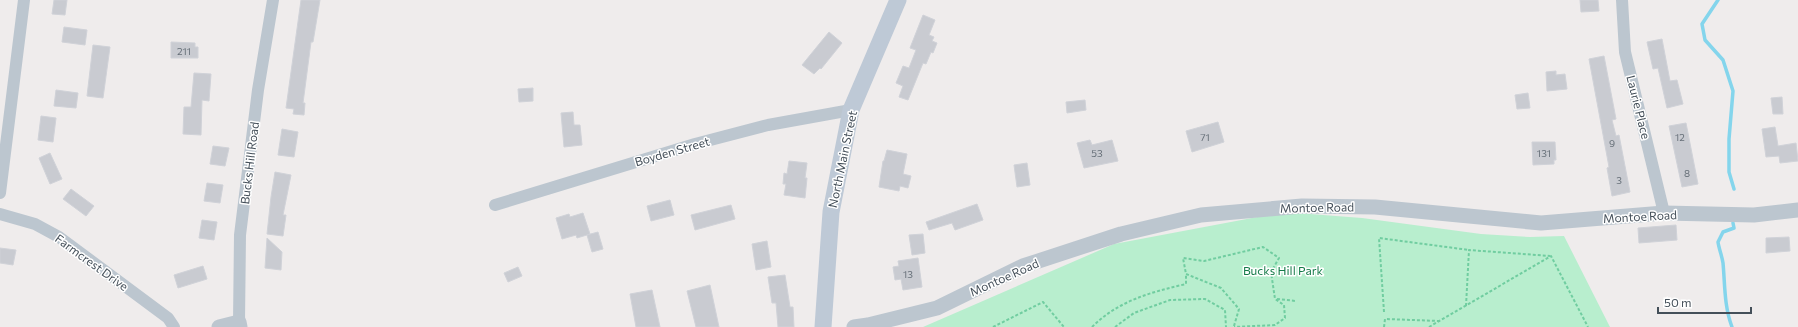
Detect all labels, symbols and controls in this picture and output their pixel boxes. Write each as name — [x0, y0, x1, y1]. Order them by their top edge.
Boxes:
house number: 211 — [177, 45, 191, 57]
street label: Laurie Place — [1624, 74, 1654, 140]
street label: North Main Street — [825, 109, 859, 209]
street label: Bucks Hill Road — [237, 121, 261, 205]
house number: 71 — [1200, 131, 1210, 143]
house number: 12 — [1675, 131, 1685, 143]
street label: Boyden Street — [633, 134, 711, 168]
house number: 9 — [1609, 137, 1615, 149]
house number: 53 — [1091, 147, 1103, 159]
house number: 131 — [1537, 147, 1551, 159]
house number: 8 — [1684, 167, 1690, 179]
house number: 3 — [1616, 174, 1622, 186]
street label: Montoe Road — [1280, 199, 1354, 215]
street label: Montoe Road — [1603, 207, 1677, 225]
street label: Farmcrest Drive — [53, 231, 131, 293]
street label: Montoe Road — [967, 255, 1041, 298]
park label: Bucks Hill Park — [1243, 263, 1324, 277]
house number: 13 — [903, 268, 913, 280]
scale bar — [1658, 289, 1751, 315]
text: 50 m — [1664, 295, 1692, 309]

